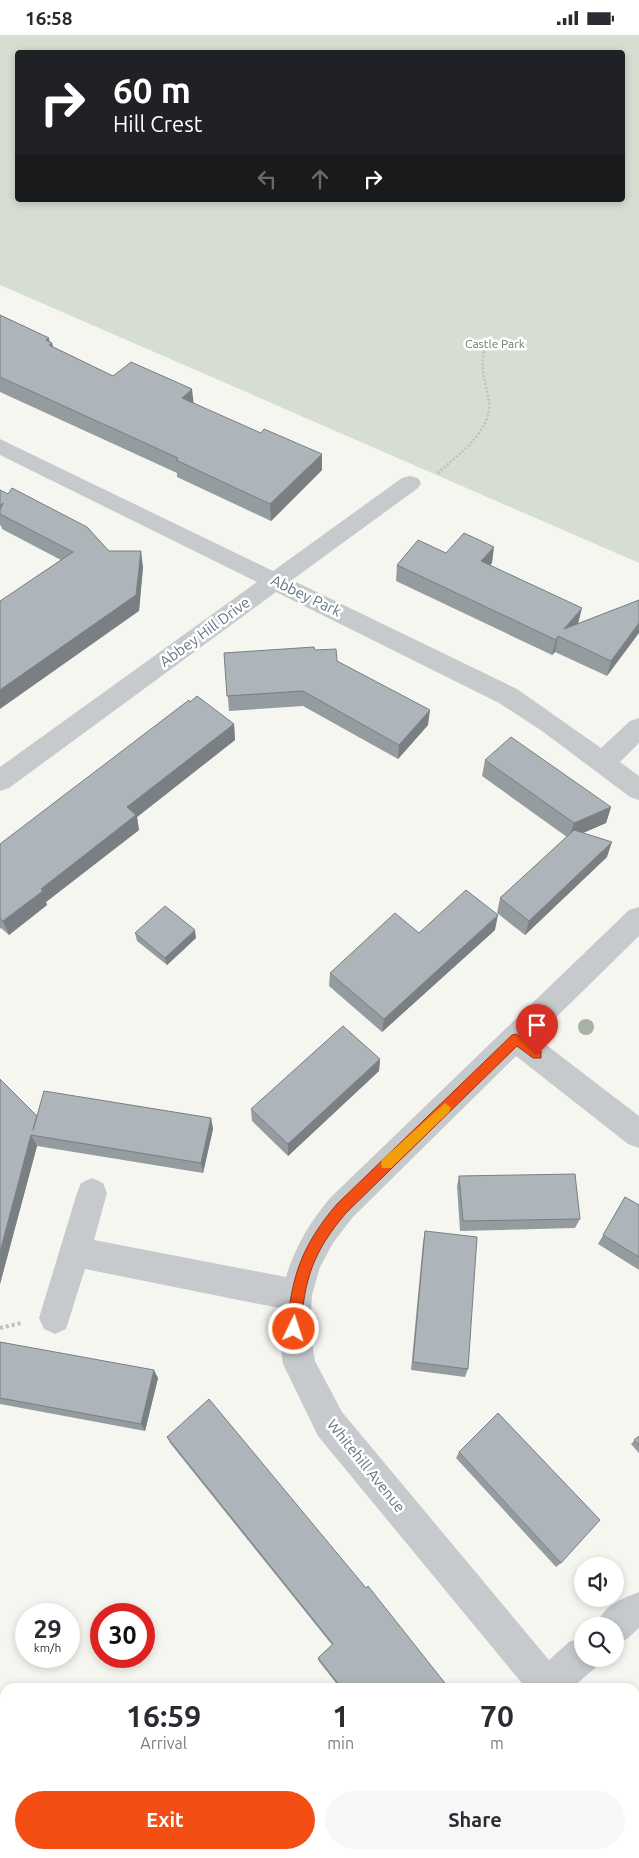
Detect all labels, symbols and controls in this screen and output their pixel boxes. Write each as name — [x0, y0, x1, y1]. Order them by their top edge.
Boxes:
text: 16:58 — [25, 7, 73, 29]
icon: right — [30, 70, 95, 135]
text: 60 m — [113, 70, 191, 110]
text: Hill Crest — [113, 111, 202, 136]
icon: left — [253, 165, 281, 193]
icon: ahead — [306, 165, 334, 193]
icon: right — [359, 165, 387, 193]
park label: Castle Park — [465, 337, 525, 350]
street label: Abbey Park — [268, 571, 344, 620]
street label: Abbey Hill Drive — [156, 593, 253, 670]
pin — [516, 1004, 558, 1055]
icon: arrive — [523, 1011, 551, 1039]
position arrow — [267, 1302, 319, 1354]
street label: Whitehill Avenue — [324, 1416, 409, 1515]
map controls — [574, 1557, 624, 1667]
button: sound — [574, 1557, 624, 1607]
speed limit sign: 30 — [90, 1603, 155, 1668]
text: 29 — [33, 1615, 62, 1643]
button: search — [574, 1617, 624, 1667]
text: km/h — [34, 1641, 61, 1654]
text: 16:59 — [126, 1699, 201, 1733]
text: 1 — [332, 1699, 349, 1733]
text: 70 — [480, 1699, 514, 1733]
text: Arrival — [140, 1734, 187, 1752]
text: min — [327, 1734, 354, 1752]
text: m — [490, 1734, 504, 1752]
button: Exit — [15, 1791, 315, 1849]
button: Share — [325, 1791, 625, 1849]

